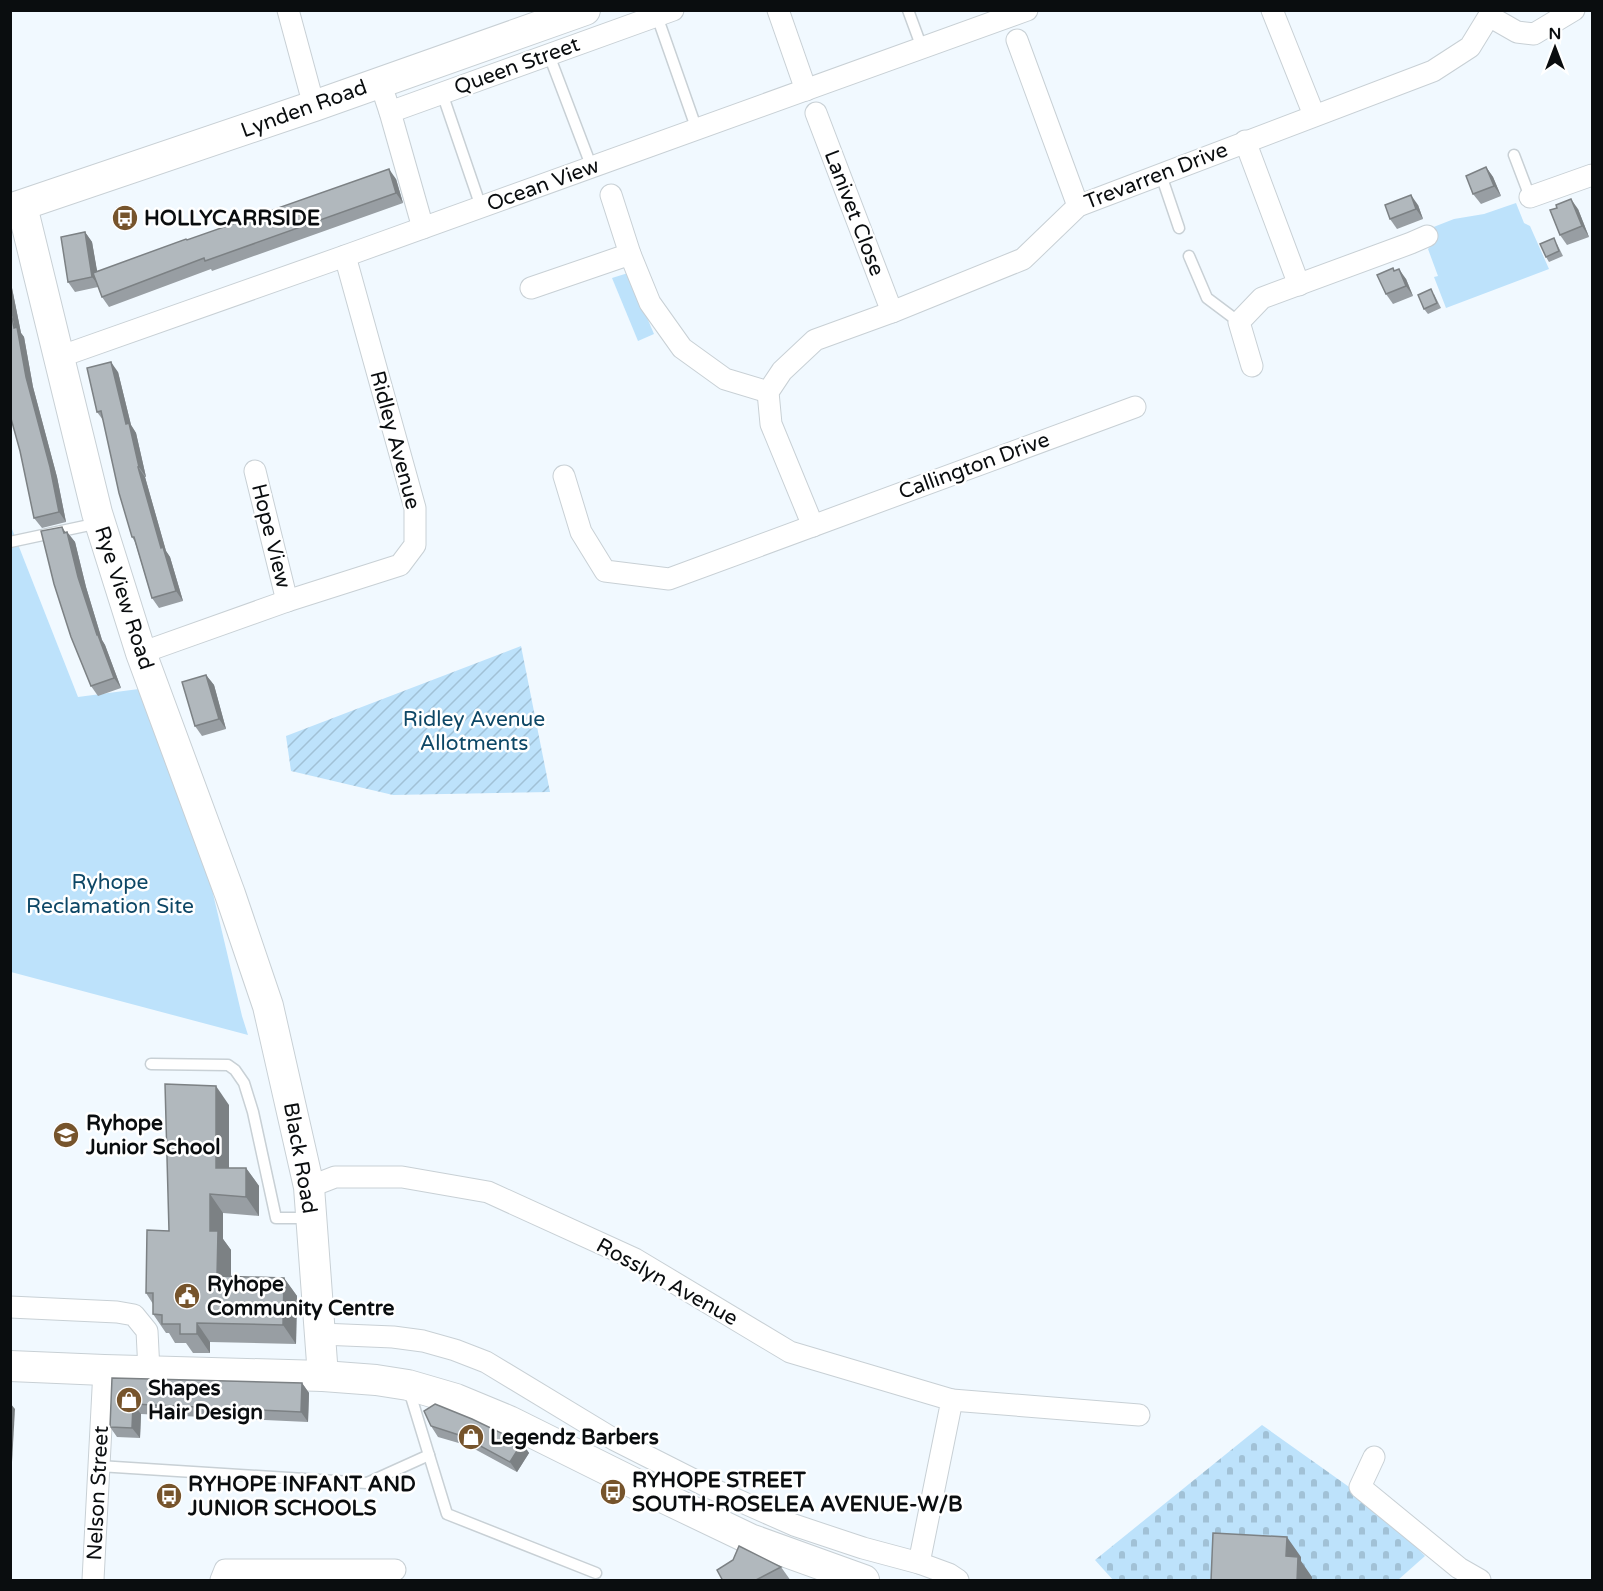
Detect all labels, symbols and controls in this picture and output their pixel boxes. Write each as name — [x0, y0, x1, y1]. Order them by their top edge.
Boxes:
north arrow — [1525, 18, 1585, 78]
text: N — [1549, 24, 1561, 44]
street label: Queen Street — [451, 32, 583, 100]
street label: Lynden Road — [238, 75, 370, 143]
street label: Trevarren Drive — [1081, 137, 1231, 215]
street label: Lanivet Close — [819, 147, 890, 280]
street label: Ocean View — [483, 153, 603, 217]
bus stop icon: HOLLYCARRSIDE — [110, 203, 140, 233]
place label: HOLLYCARRSIDE — [144, 206, 320, 231]
street label: Ridley Avenue — [365, 368, 426, 512]
street label: Callington Drive — [895, 427, 1053, 505]
street label: Hope View — [246, 481, 296, 591]
street label: Rye View Road — [89, 523, 159, 673]
park label: Ridley Avenue Allotments — [403, 707, 545, 756]
park label: Ryhope Reclamation Site — [26, 870, 194, 919]
street label: Black Road — [278, 1101, 322, 1215]
place label: Ryhope Junior School — [85, 1111, 221, 1160]
school or university icon: Ryhope Junior School — [51, 1120, 81, 1150]
street label: Rosslyn Avenue — [592, 1233, 742, 1331]
place label: Ryhope Community Centre — [207, 1272, 394, 1321]
public building icon: Ryhope Community Centre — [172, 1281, 202, 1311]
place label: Shapes Hair Design — [148, 1376, 263, 1425]
shop icon: Shapes Hair Design — [114, 1385, 144, 1415]
shop icon: Legendz Barbers — [456, 1422, 486, 1452]
street label: Nelson Street — [82, 1425, 114, 1561]
place label: Legendz Barbers — [490, 1425, 659, 1450]
place label: RYHOPE STREET SOUTH-ROSELEA AVENUE-W/B — [632, 1468, 963, 1517]
place label: RYHOPE INFANT AND JUNIOR SCHOOLS — [187, 1472, 416, 1521]
bus stop icon: RYHOPE STREET SOUTH-ROSELEA AVENUE-W/B — [598, 1477, 628, 1507]
bus stop icon: RYHOPE INFANT AND JUNIOR SCHOOLS — [154, 1481, 184, 1511]

